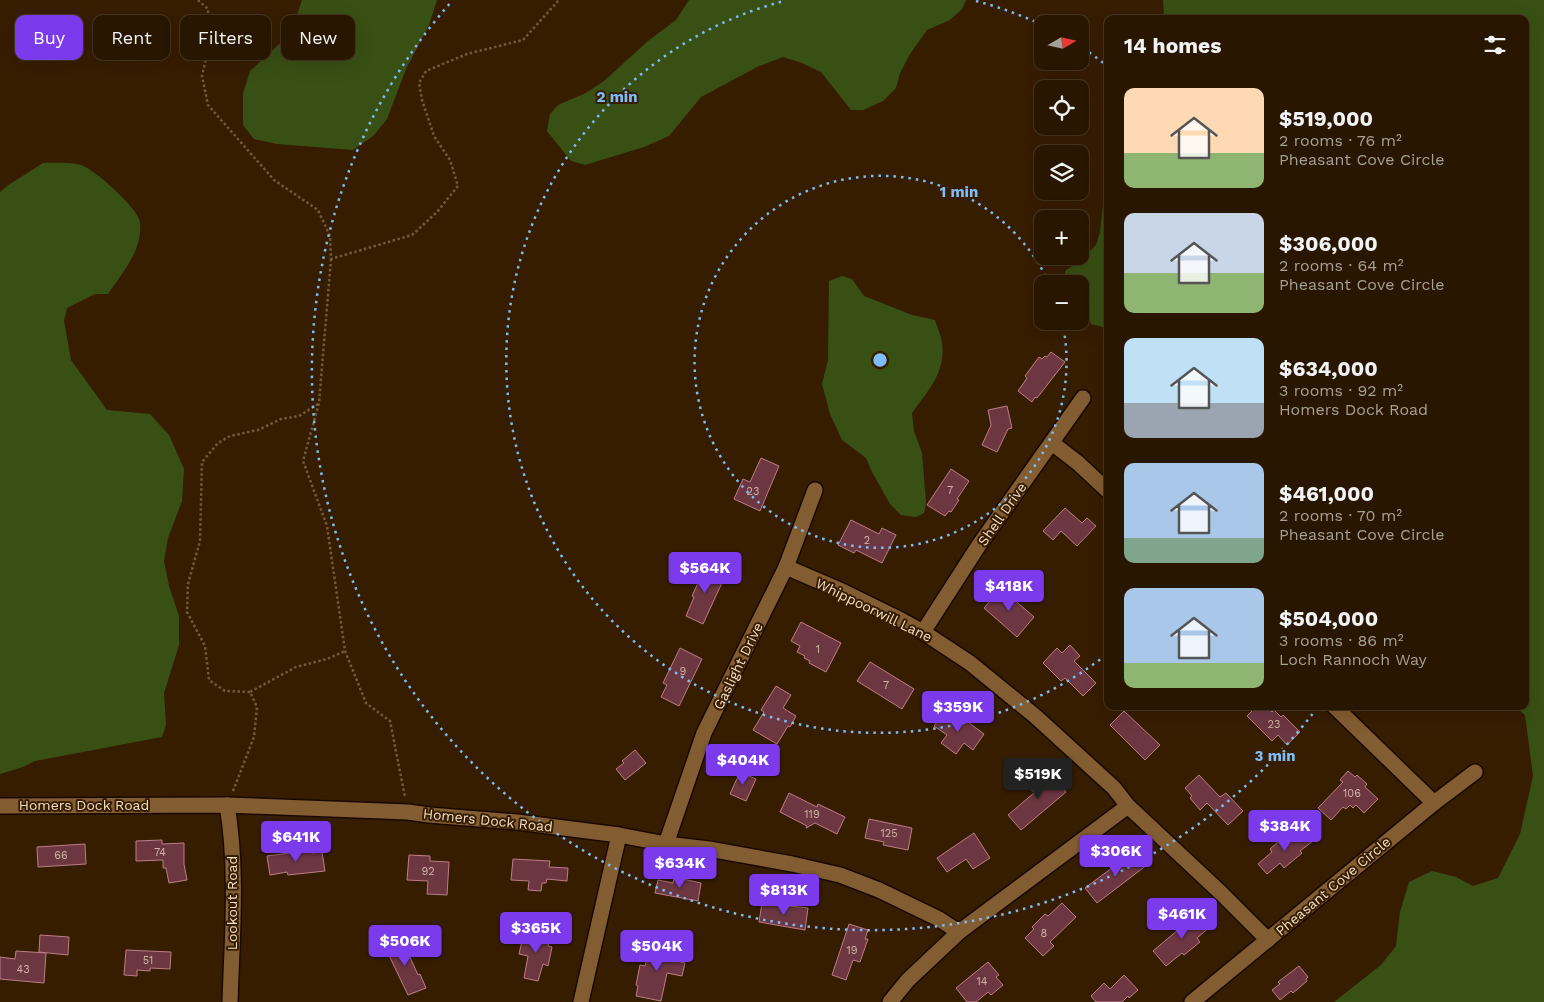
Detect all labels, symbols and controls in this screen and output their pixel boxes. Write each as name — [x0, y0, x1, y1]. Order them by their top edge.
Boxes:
chip: Buy — [15, 15, 83, 60]
chip: Rent — [93, 15, 170, 60]
chip: Filters — [180, 15, 271, 60]
chip: New — [281, 15, 355, 60]
north arrow — [1034, 15, 1089, 70]
map controls — [1034, 15, 1089, 330]
icon: filters — [1481, 31, 1509, 59]
text: 14 homes — [1124, 33, 1221, 58]
button: locate — [1034, 80, 1089, 135]
text: 2 min — [596, 88, 638, 106]
text: $519,000 — [1279, 106, 1373, 131]
icon: home — [1164, 108, 1224, 168]
text: 2 rooms · 76 m² — [1279, 131, 1402, 150]
button: layers — [1034, 145, 1089, 200]
text: Pheasant Cove Circle — [1279, 150, 1445, 169]
text: 1 min — [940, 183, 978, 201]
button: + — [1034, 210, 1089, 265]
text: $306,000 — [1279, 231, 1378, 256]
icon: home — [1164, 233, 1224, 293]
text: 2 rooms · 64 m² — [1279, 256, 1404, 275]
button: − — [1034, 275, 1089, 330]
text: Pheasant Cove Circle — [1279, 275, 1445, 294]
centre of rings — [871, 351, 889, 369]
text: $634,000 — [1279, 356, 1378, 381]
icon: home — [1164, 358, 1224, 418]
text: 3 rooms · 92 m² — [1279, 381, 1403, 400]
text: Homers Dock Road — [1279, 400, 1428, 419]
street label: Shell Drive — [974, 479, 1030, 549]
text: $461,000 — [1279, 481, 1374, 506]
icon: home — [1164, 483, 1224, 543]
house number: 7 — [947, 484, 953, 497]
house number: 23 — [747, 485, 759, 498]
text: 2 rooms · 70 m² — [1279, 506, 1402, 525]
text: Pheasant Cove Circle — [1279, 525, 1445, 544]
house number: 2 — [864, 534, 870, 547]
pin: $564K — [670, 552, 740, 594]
text: $564K — [680, 558, 730, 577]
pin: $418K — [974, 570, 1044, 612]
street label: Whippoorwill Lane — [813, 575, 935, 645]
text: $418K — [985, 576, 1033, 595]
text: $504,000 — [1279, 606, 1378, 631]
icon: home — [1164, 608, 1224, 668]
street label: Gaslight Drive — [710, 620, 766, 712]
text: 3 rooms · 86 m² — [1279, 631, 1404, 650]
house number: 1 — [816, 643, 820, 656]
text: Loch Rannoch Way — [1279, 650, 1427, 669]
house number: 9 — [680, 665, 687, 678]
house number: 7 — [883, 679, 889, 692]
pin: $359K — [923, 690, 993, 733]
text: $359K — [933, 697, 983, 716]
house number: 23 — [1268, 718, 1280, 731]
pin: $404K — [708, 744, 778, 786]
text: 3 min — [1255, 747, 1295, 765]
text: $404K — [717, 750, 769, 769]
pin: $519K — [1003, 758, 1073, 800]
text: $519K — [1014, 764, 1062, 783]
house number: 106 — [1343, 787, 1361, 800]
street label: Homers Dock Road — [19, 797, 149, 813]
street label: Homers Dock Road — [422, 805, 554, 835]
house number: 119 — [804, 808, 820, 821]
pin: $384K — [1250, 810, 1320, 852]
text: $384K — [1259, 816, 1311, 835]
pin: $641K — [261, 820, 331, 863]
text: $641K — [272, 827, 320, 846]
house number: 125 — [880, 827, 898, 840]
street label: Pheasant Cove Circle — [1272, 833, 1394, 939]
pin: $306K — [1081, 834, 1151, 877]
text: $306K — [1091, 841, 1142, 860]
house number: 74 — [154, 846, 166, 859]
pin: $634K — [645, 846, 715, 889]
house number: 66 — [54, 849, 68, 862]
text: $634K — [654, 853, 706, 872]
street label: Lookout Road — [224, 856, 240, 950]
house number: 92 — [421, 865, 435, 878]
pin: $813K — [749, 874, 819, 916]
text: $813K — [760, 880, 808, 899]
pin: $461K — [1147, 898, 1217, 940]
text: $461K — [1158, 904, 1206, 923]
pin: $365K — [501, 912, 571, 954]
text: $365K — [511, 918, 561, 937]
pin: $506K — [370, 924, 440, 967]
house number: 8 — [1041, 927, 1048, 940]
pin: $504K — [622, 930, 692, 972]
text: $506K — [380, 931, 430, 950]
text: $504K — [631, 936, 683, 955]
house number: 19 — [846, 944, 858, 957]
house number: 51 — [143, 954, 153, 967]
house number: 43 — [16, 963, 30, 976]
house number: 14 — [976, 975, 988, 988]

